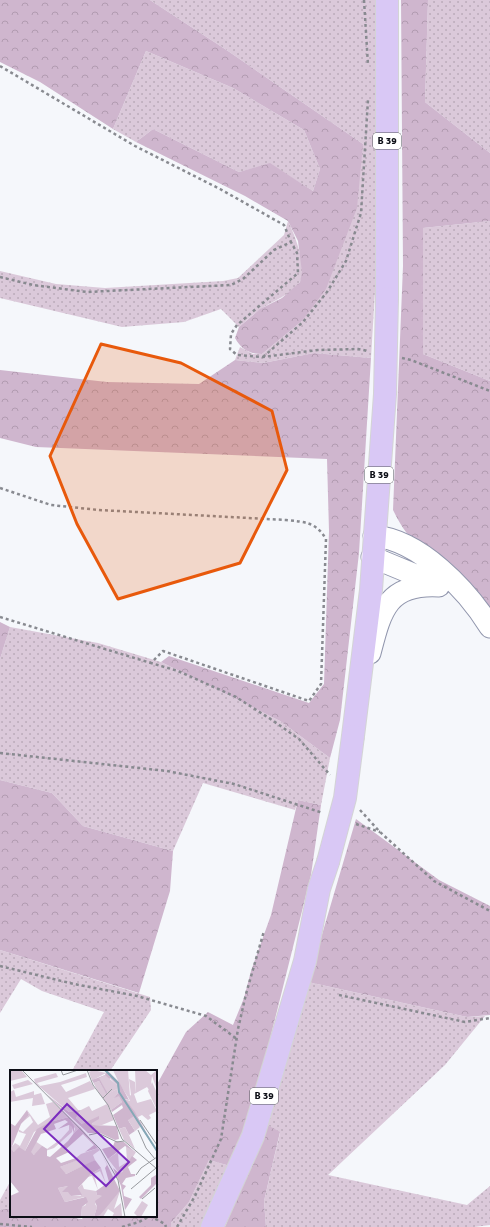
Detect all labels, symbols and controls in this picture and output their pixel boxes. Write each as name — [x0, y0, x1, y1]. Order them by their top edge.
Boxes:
road number: B 39 — [373, 133, 401, 149]
road number: B 39 — [365, 467, 393, 483]
inset map — [10, 1070, 157, 1217]
road number: B 39 — [250, 1088, 278, 1104]

